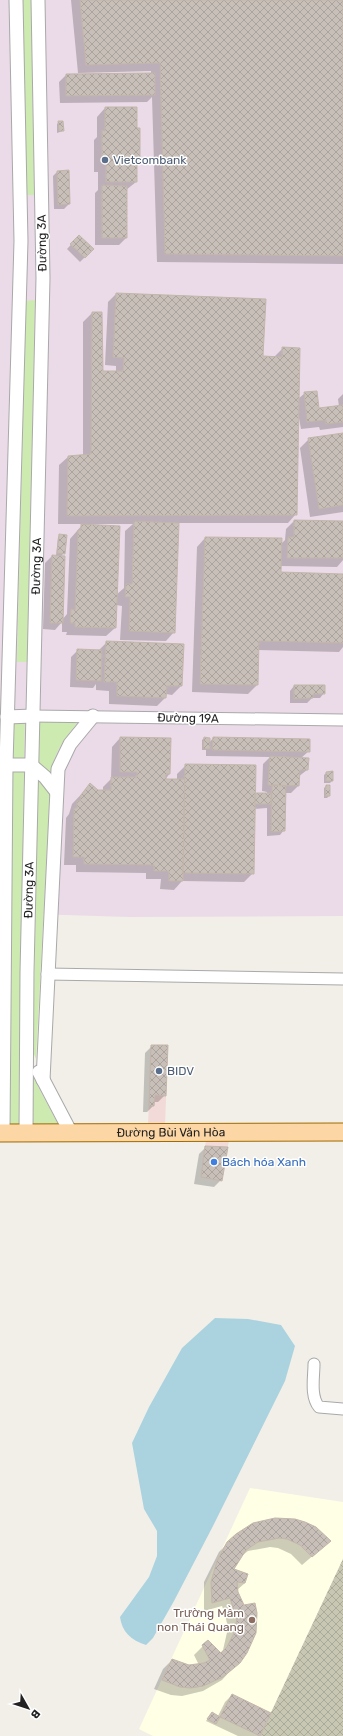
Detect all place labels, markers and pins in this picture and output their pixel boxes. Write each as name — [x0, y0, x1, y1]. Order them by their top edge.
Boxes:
place label: Vietcombank — [113, 153, 187, 167]
marker: Vietcombank — [100, 155, 110, 165]
place label: BIDV — [167, 1064, 194, 1078]
marker: BIDV — [154, 1066, 164, 1076]
place label: Bách hóa Xanh — [222, 1155, 306, 1169]
marker: Bách hóa Xanh — [209, 1157, 219, 1167]
place label: Trường Mầm non Thái Quang — [157, 1605, 244, 1634]
marker: Trường Mầm non Thái Quang — [247, 1615, 257, 1625]

